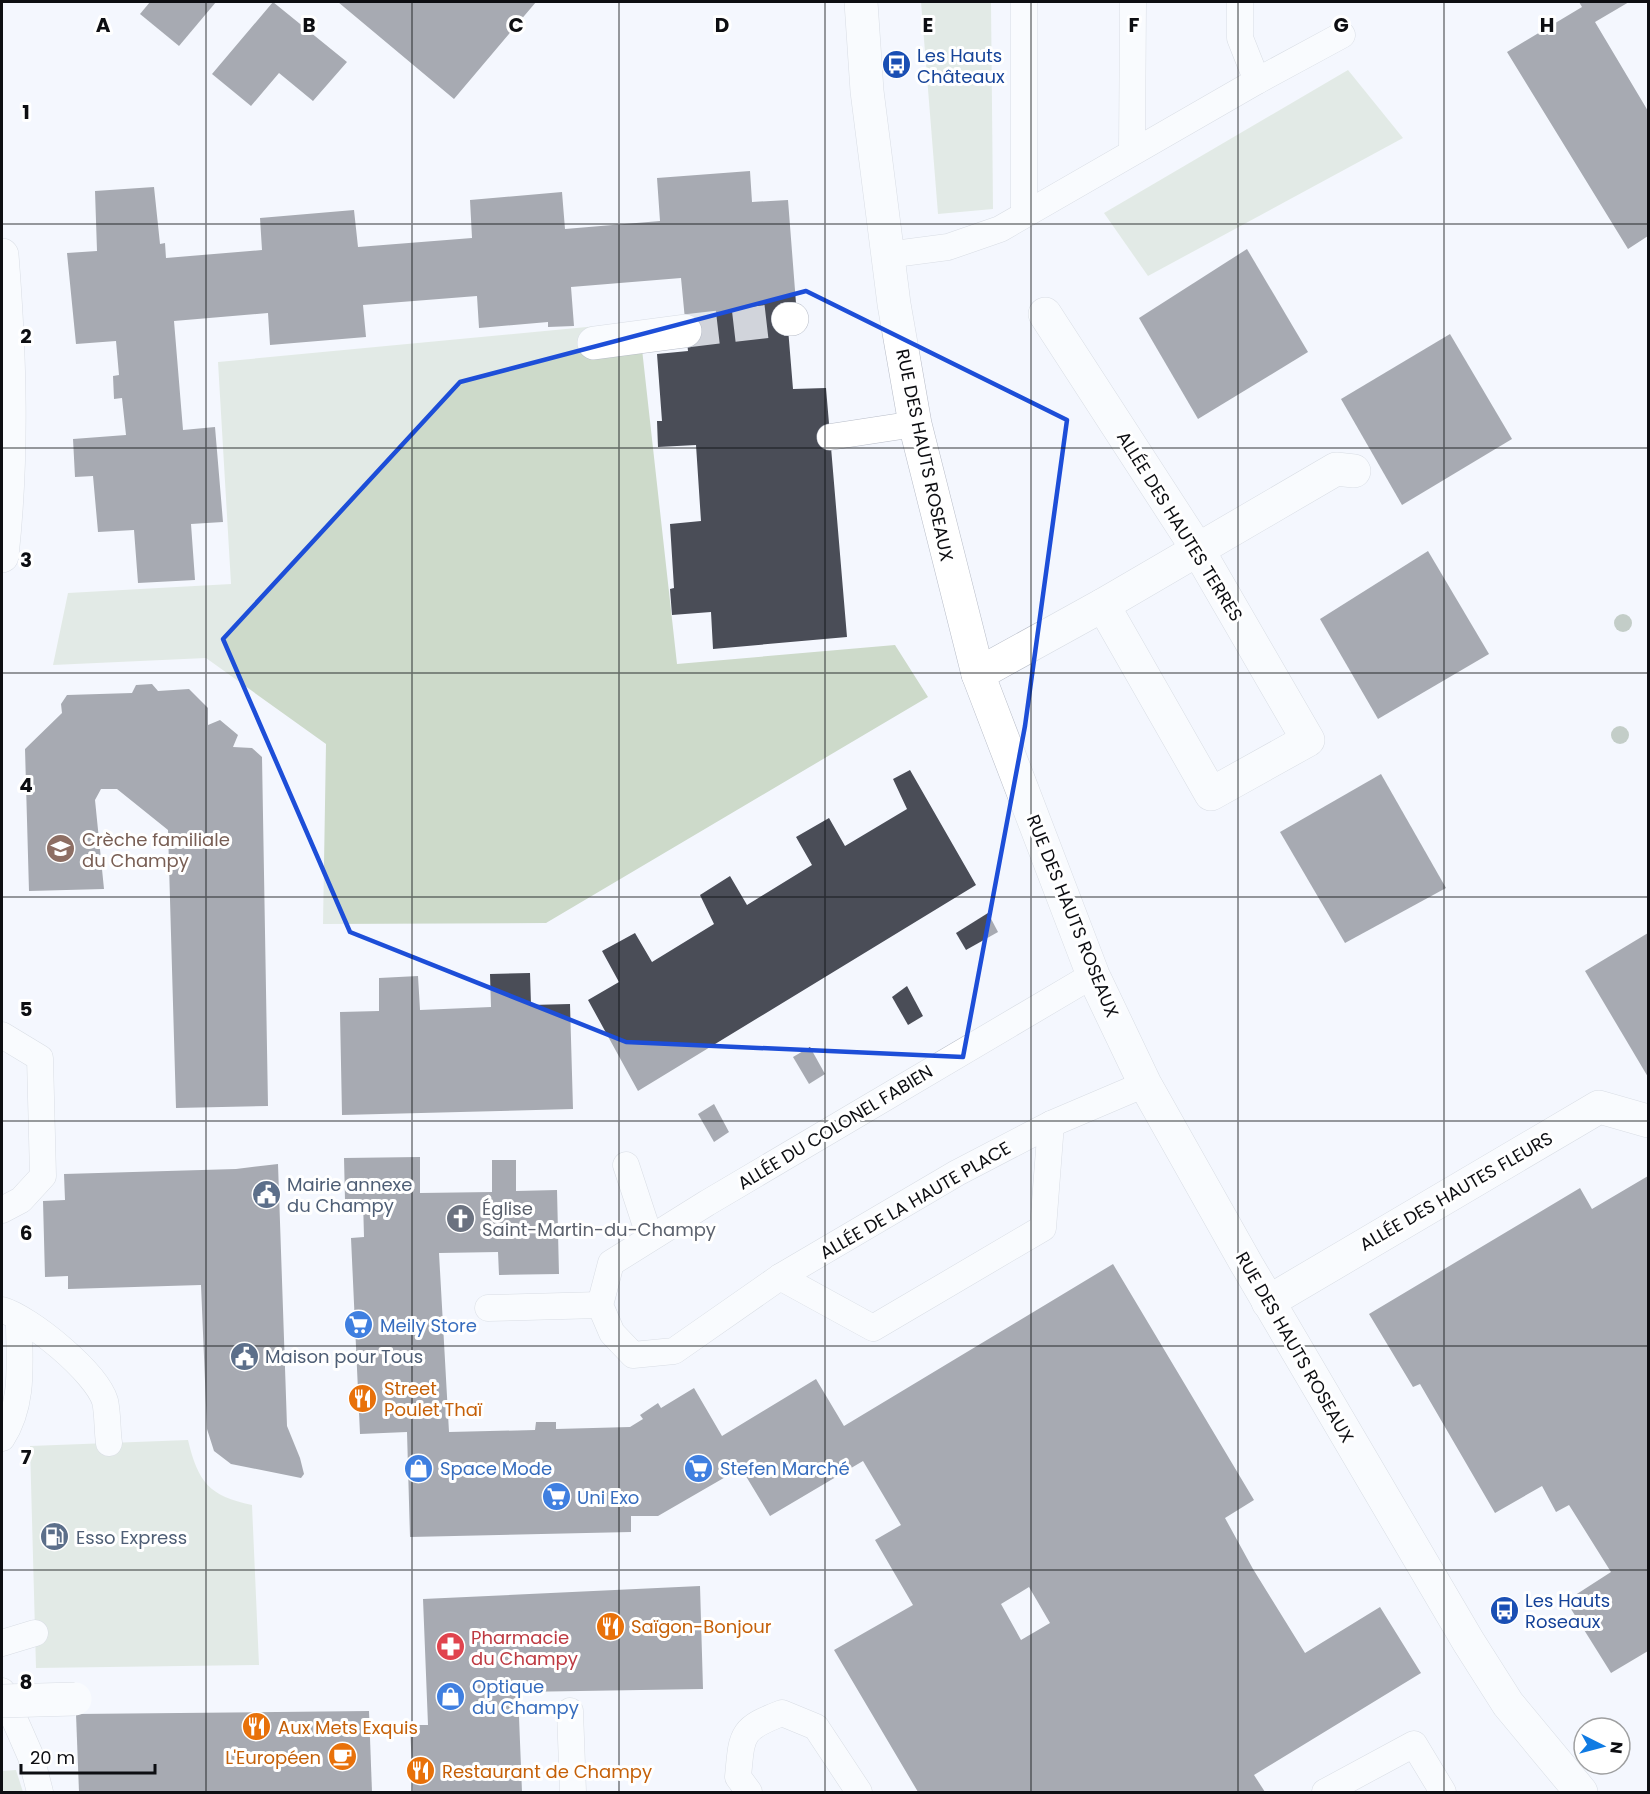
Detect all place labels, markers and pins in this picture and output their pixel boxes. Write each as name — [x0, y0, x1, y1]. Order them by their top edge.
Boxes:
place label: Les Hauts Châteaux — [917, 43, 1005, 89]
bus stop icon: Les Hauts Châteaux — [880, 49, 912, 81]
place label: Crèche familiale du Champy — [82, 827, 230, 873]
school or university icon: Crèche familiale du Champy — [45, 833, 77, 865]
place label: Mairie annexe du Champy — [287, 1172, 412, 1218]
public building icon: Mairie annexe du Champy — [250, 1178, 282, 1210]
place label: Église Saint-Martin-du-Champy — [482, 1196, 716, 1242]
church icon: Église Saint-Martin-du-Champy — [445, 1202, 477, 1234]
supermarket icon: Meily Store — [343, 1309, 375, 1341]
place label: Meily Store — [380, 1313, 477, 1338]
public building icon: Maison pour Tous — [228, 1340, 260, 1372]
place label: Maison pour Tous — [265, 1344, 423, 1369]
place label: Street Poulet Thaï — [384, 1376, 483, 1422]
restaurant icon: Street Poulet Thaï — [347, 1382, 379, 1414]
shop icon: Space Mode — [403, 1452, 435, 1484]
supermarket icon: Stefen Marché — [683, 1452, 715, 1484]
place label: Space Mode — [440, 1456, 552, 1481]
place label: Stefen Marché — [720, 1456, 850, 1481]
supermarket icon: Uni Exo — [540, 1481, 572, 1513]
place label: Uni Exo — [577, 1485, 639, 1510]
fuel station icon: Esso Express — [39, 1521, 71, 1553]
place label: Esso Express — [76, 1525, 187, 1550]
place label: Les Hauts Roseaux — [1525, 1588, 1610, 1634]
bus stop icon: Les Hauts Roseaux — [1488, 1594, 1520, 1626]
restaurant icon: Saïgon-Bonjour — [594, 1610, 626, 1642]
place label: Saïgon-Bonjour — [631, 1614, 772, 1639]
place label: Pharmacie du Champy — [471, 1625, 578, 1671]
pharmacy icon: Pharmacie du Champy — [434, 1631, 466, 1663]
place label: Optique du Champy — [472, 1674, 579, 1720]
shop icon: Optique du Champy — [435, 1680, 467, 1712]
restaurant icon: Aux Mets Exquis — [241, 1711, 273, 1743]
place label: Aux Mets Exquis — [278, 1715, 418, 1740]
cafe icon: L'Européen — [326, 1741, 358, 1773]
place label: L'Européen — [225, 1745, 321, 1770]
restaurant icon: Restaurant de Champy — [405, 1755, 437, 1787]
place label: Restaurant de Champy — [442, 1759, 652, 1784]

